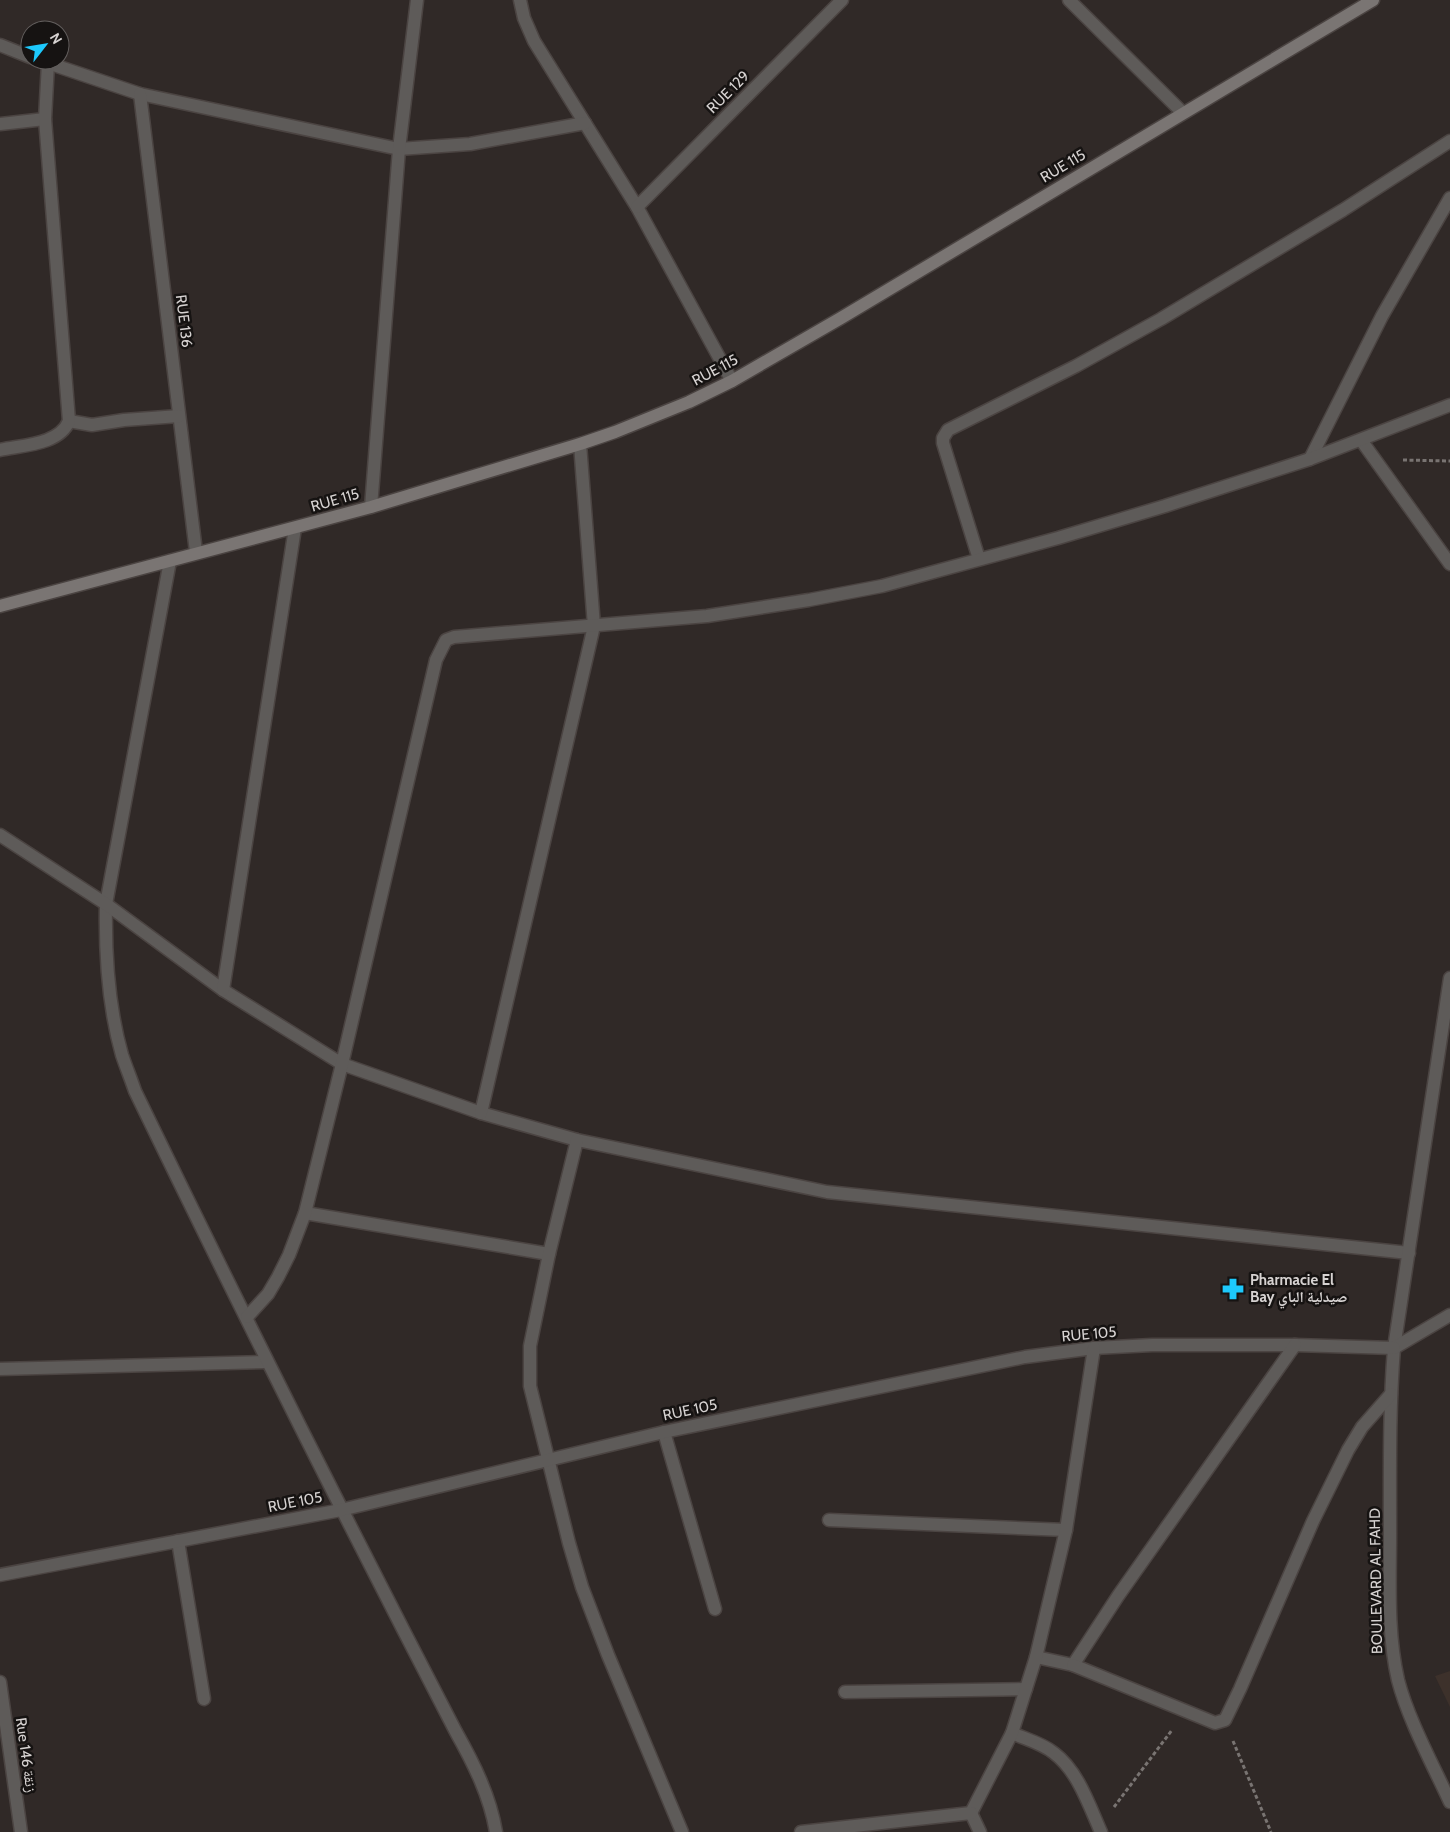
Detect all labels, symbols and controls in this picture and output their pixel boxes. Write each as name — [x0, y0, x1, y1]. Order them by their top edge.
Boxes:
north arrow — [20, 20, 70, 70]
text: N — [46, 29, 66, 47]
street label: RUE 129 — [703, 67, 753, 117]
street label: RUE 115 — [1037, 146, 1089, 186]
street label: RUE 136 — [172, 294, 196, 348]
street label: RUE 115 — [689, 350, 741, 390]
street label: RUE 115 — [309, 485, 361, 515]
place label: Pharmacie El Bay صيدلية الباي — [1250, 1271, 1347, 1309]
pharmacy icon: Pharmacie El Bay صيدلية الباي — [1220, 1276, 1246, 1302]
street label: RUE 105 — [1061, 1323, 1117, 1345]
street label: RUE 105 — [661, 1395, 719, 1425]
street label: RUE 105 — [266, 1488, 324, 1516]
street label: BOULEVARD AL FAHD — [1366, 1508, 1386, 1654]
street label: Rue 146 زنقة — [12, 1716, 40, 1794]

